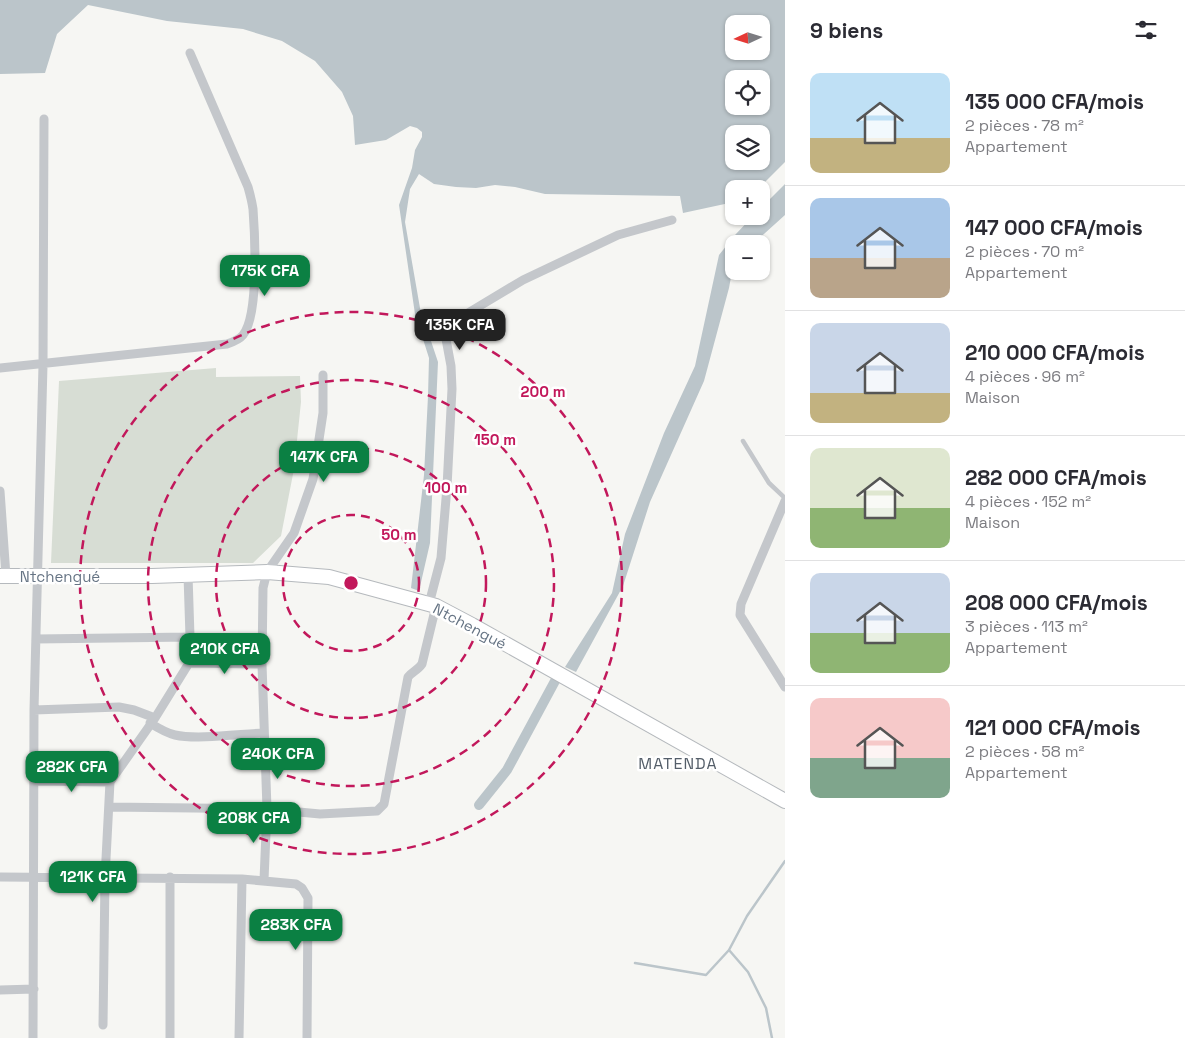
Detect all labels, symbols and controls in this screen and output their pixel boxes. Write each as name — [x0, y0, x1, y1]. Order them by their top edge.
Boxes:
north arrow — [725, 15, 770, 60]
map controls — [725, 15, 770, 280]
icon: filters — [1132, 16, 1160, 44]
text: 9 biens — [810, 17, 883, 44]
button: locate — [725, 70, 770, 115]
text: 135 000 CFA/mois — [965, 88, 1144, 115]
icon: home — [850, 93, 910, 153]
text: 2 pièces · 78 m² — [965, 115, 1084, 136]
button: layers — [725, 125, 770, 170]
text: Appartement — [965, 136, 1068, 157]
button: + — [725, 180, 770, 225]
text: 147 000 CFA/mois — [965, 214, 1143, 241]
icon: home — [850, 218, 910, 278]
button: − — [725, 235, 770, 280]
text: 2 pièces · 70 m² — [965, 241, 1084, 262]
pin: 175K CFA — [213, 254, 317, 297]
text: 175K CFA — [231, 260, 299, 281]
text: Appartement — [965, 262, 1068, 283]
pin: 135K CFA — [408, 308, 512, 351]
text: 135K CFA — [426, 314, 494, 335]
text: 210 000 CFA/mois — [965, 339, 1145, 366]
icon: home — [850, 343, 910, 403]
text: 4 pièces · 96 m² — [965, 366, 1085, 387]
text: 200 m — [521, 382, 565, 401]
text: Maison — [965, 387, 1020, 408]
text: 150 m — [474, 430, 516, 449]
pin: 147K CFA — [272, 440, 376, 483]
text: 147K CFA — [290, 446, 358, 467]
text: 282 000 CFA/mois — [965, 464, 1147, 491]
icon: home — [850, 468, 910, 528]
text: 100 m — [425, 478, 467, 497]
text: 4 pièces · 152 m² — [965, 491, 1091, 512]
text: Maison — [965, 512, 1020, 533]
text: 50 m — [381, 525, 417, 544]
street label: Ntchengué — [20, 567, 100, 586]
centre of rings — [342, 574, 360, 592]
text: 208 000 CFA/mois — [965, 589, 1148, 616]
icon: home — [850, 593, 910, 653]
street label: Ntchengué — [430, 599, 510, 653]
text: 3 pièces · 113 m² — [965, 616, 1088, 637]
pin: 210K CFA — [173, 632, 277, 675]
text: Appartement — [965, 637, 1068, 658]
text: 210K CFA — [190, 638, 260, 659]
text: 121 000 CFA/mois — [965, 714, 1141, 741]
icon: home — [850, 718, 910, 778]
pin: 240K CFA — [226, 738, 330, 780]
text: 2 pièces · 58 m² — [965, 741, 1084, 762]
text: 240K CFA — [242, 743, 314, 764]
pin: 282K CFA — [20, 750, 124, 793]
district label: MATENDA — [638, 753, 718, 774]
text: 282K CFA — [37, 756, 107, 777]
text: Appartement — [965, 762, 1068, 783]
pin: 208K CFA — [202, 802, 306, 844]
text: 208K CFA — [218, 807, 290, 828]
pin: 121K CFA — [41, 860, 145, 903]
text: 121K CFA — [60, 866, 126, 887]
pin: 283K CFA — [244, 908, 348, 951]
text: 283K CFA — [260, 914, 332, 935]

